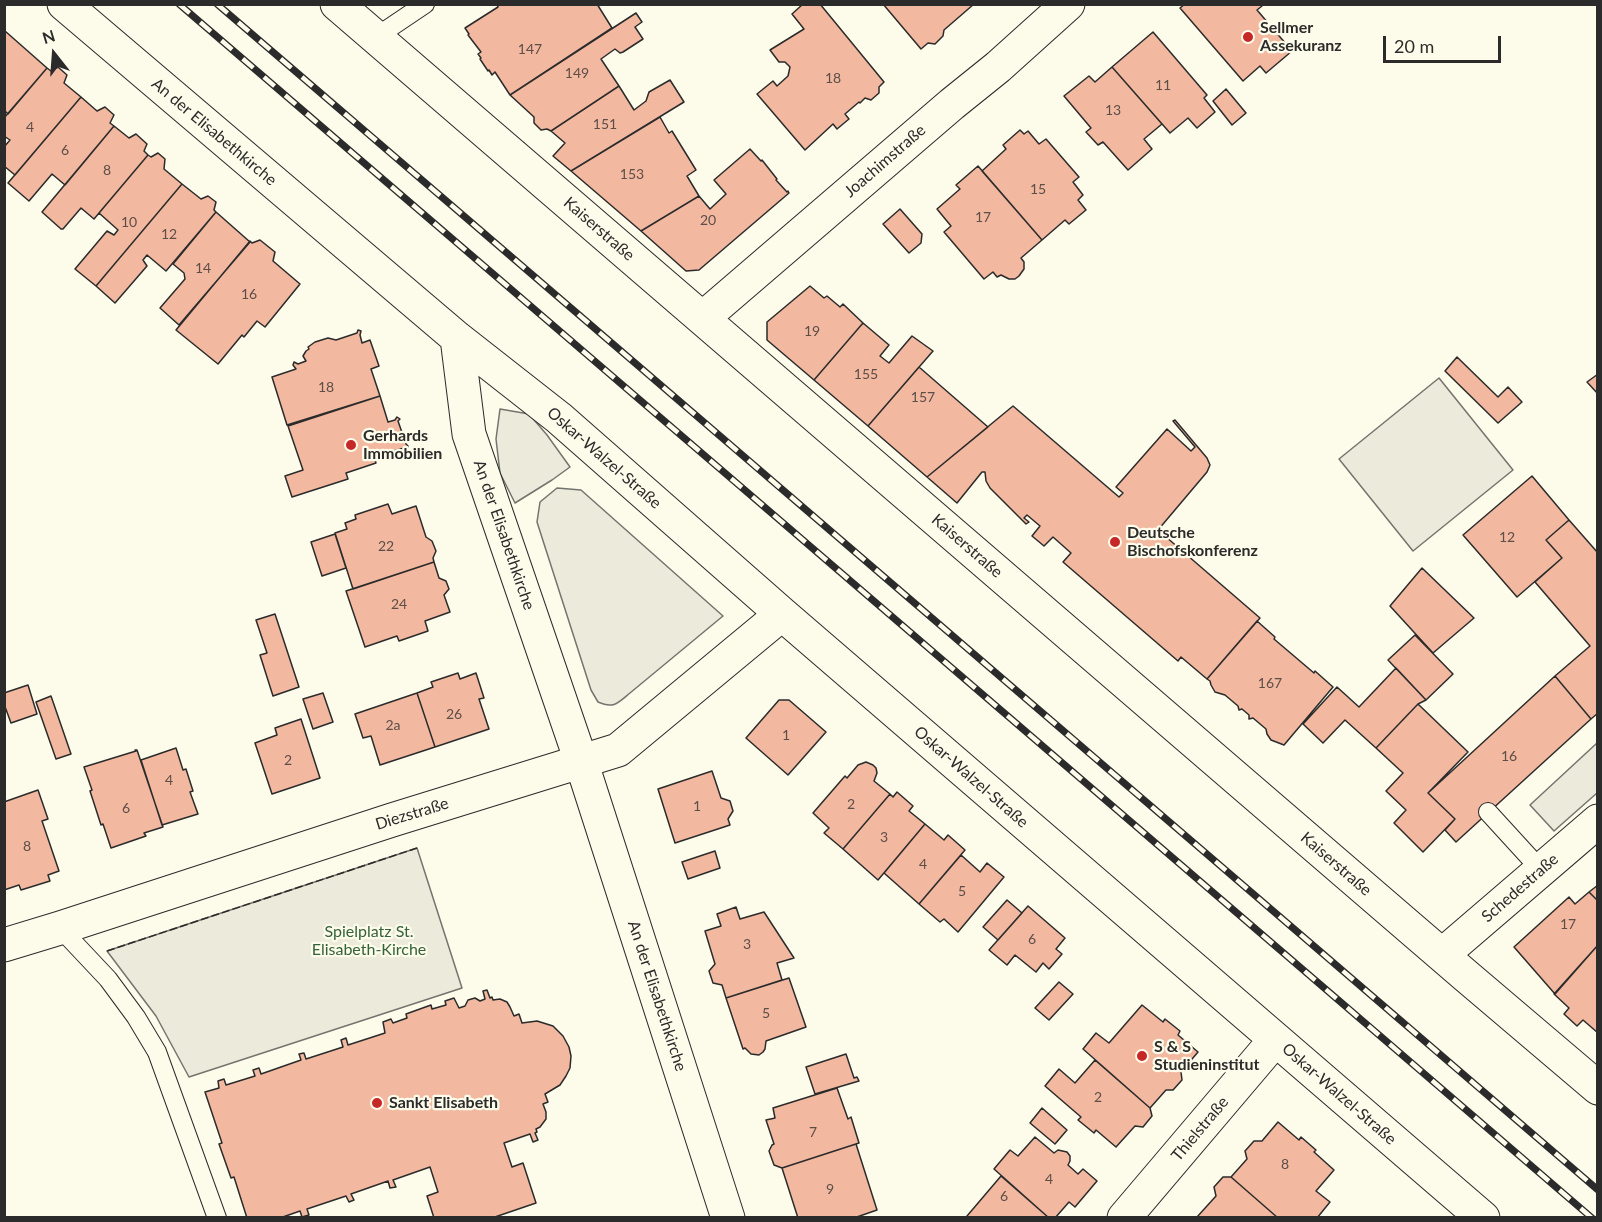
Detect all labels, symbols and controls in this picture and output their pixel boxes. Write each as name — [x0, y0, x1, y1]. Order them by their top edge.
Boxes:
place label: Sellmer Assekuranz — [1260, 18, 1342, 56]
north arrow — [24, 24, 84, 84]
scale bar — [1386, 24, 1504, 62]
text: N — [40, 25, 57, 47]
marker: Sellmer Assekuranz — [1241, 30, 1255, 44]
text: 20 m — [1394, 35, 1434, 57]
house number: 147 — [518, 41, 542, 57]
house number: 149 — [565, 65, 589, 81]
house number: 18 — [825, 70, 841, 86]
street label: An der Elisabethkirche — [148, 74, 280, 190]
house number: 11 — [1155, 77, 1171, 93]
house number: 13 — [1105, 102, 1121, 118]
house number: 151 — [593, 116, 617, 132]
house number: 4 — [26, 119, 34, 135]
street label: Joachimstraße — [841, 121, 929, 201]
house number: 6 — [61, 142, 69, 158]
house number: 8 — [103, 162, 111, 178]
house number: 153 — [620, 166, 644, 182]
house number: 15 — [1030, 181, 1046, 197]
street label: Kaiserstraße — [560, 193, 638, 265]
house number: 17 — [975, 209, 991, 225]
house number: 20 — [700, 212, 716, 228]
house number: 10 — [121, 214, 137, 230]
house number: 12 — [161, 226, 177, 242]
house number: 14 — [195, 260, 211, 276]
house number: 16 — [241, 286, 257, 302]
house number: 19 — [804, 323, 820, 339]
house number: 155 — [854, 366, 878, 382]
house number: 18 — [318, 379, 334, 395]
house number: 157 — [911, 389, 935, 405]
street label: Oskar-Walzel-Straße — [543, 403, 665, 513]
place label: Gerhards Immobilien — [363, 426, 442, 464]
marker: Gerhards Immobilien — [344, 438, 358, 452]
street label: An der Elisabethkirche — [469, 458, 539, 612]
street label: Kaiserstraße — [928, 510, 1006, 582]
place label: Deutsche Bischofskonferenz — [1127, 523, 1258, 561]
house number: 12 — [1499, 529, 1515, 545]
marker: Deutsche Bischofskonferenz — [1108, 535, 1122, 549]
house number: 22 — [378, 538, 394, 554]
house number: 24 — [391, 596, 407, 612]
house number: 167 — [1258, 675, 1282, 691]
house number: 26 — [446, 706, 462, 722]
house number: 2a — [385, 717, 401, 733]
street label: Oskar-Walzel-Straße — [910, 722, 1032, 832]
house number: 1 — [782, 727, 790, 743]
house number: 16 — [1501, 748, 1517, 764]
house number: 2 — [284, 752, 292, 768]
house number: 4 — [165, 772, 173, 788]
street label: Diezstraße — [373, 794, 451, 834]
house number: 2 — [847, 796, 855, 812]
house number: 1 — [693, 798, 701, 814]
house number: 6 — [122, 800, 130, 816]
street label: Kaiserstraße — [1297, 828, 1375, 900]
house number: 3 — [880, 829, 888, 845]
house number: 8 — [23, 838, 31, 854]
street label: Schedestraße — [1478, 850, 1562, 926]
house number: 4 — [919, 856, 927, 872]
house number: 5 — [958, 883, 966, 899]
house number: 17 — [1560, 916, 1576, 932]
street label: An der Elisabethkirche — [624, 918, 690, 1074]
park label: Spielplatz St. Elisabeth-Kirche — [312, 922, 426, 960]
house number: 6 — [1028, 931, 1036, 947]
house number: 3 — [743, 936, 751, 952]
house number: 5 — [762, 1005, 770, 1021]
place label: S & S Studieninstitut — [1154, 1037, 1259, 1075]
street label: Oskar-Walzel-Straße — [1278, 1039, 1400, 1149]
marker: S & S Studieninstitut — [1135, 1049, 1149, 1063]
house number: 2 — [1094, 1089, 1102, 1105]
place label: Sankt Elisabeth — [389, 1093, 498, 1113]
street label: Thielstraße — [1167, 1093, 1233, 1165]
marker: Sankt Elisabeth — [370, 1096, 384, 1110]
house number: 7 — [809, 1124, 817, 1140]
house number: 8 — [1281, 1156, 1289, 1172]
house number: 4 — [1045, 1171, 1053, 1187]
house number: 9 — [826, 1181, 834, 1197]
house number: 6 — [1000, 1188, 1008, 1204]

